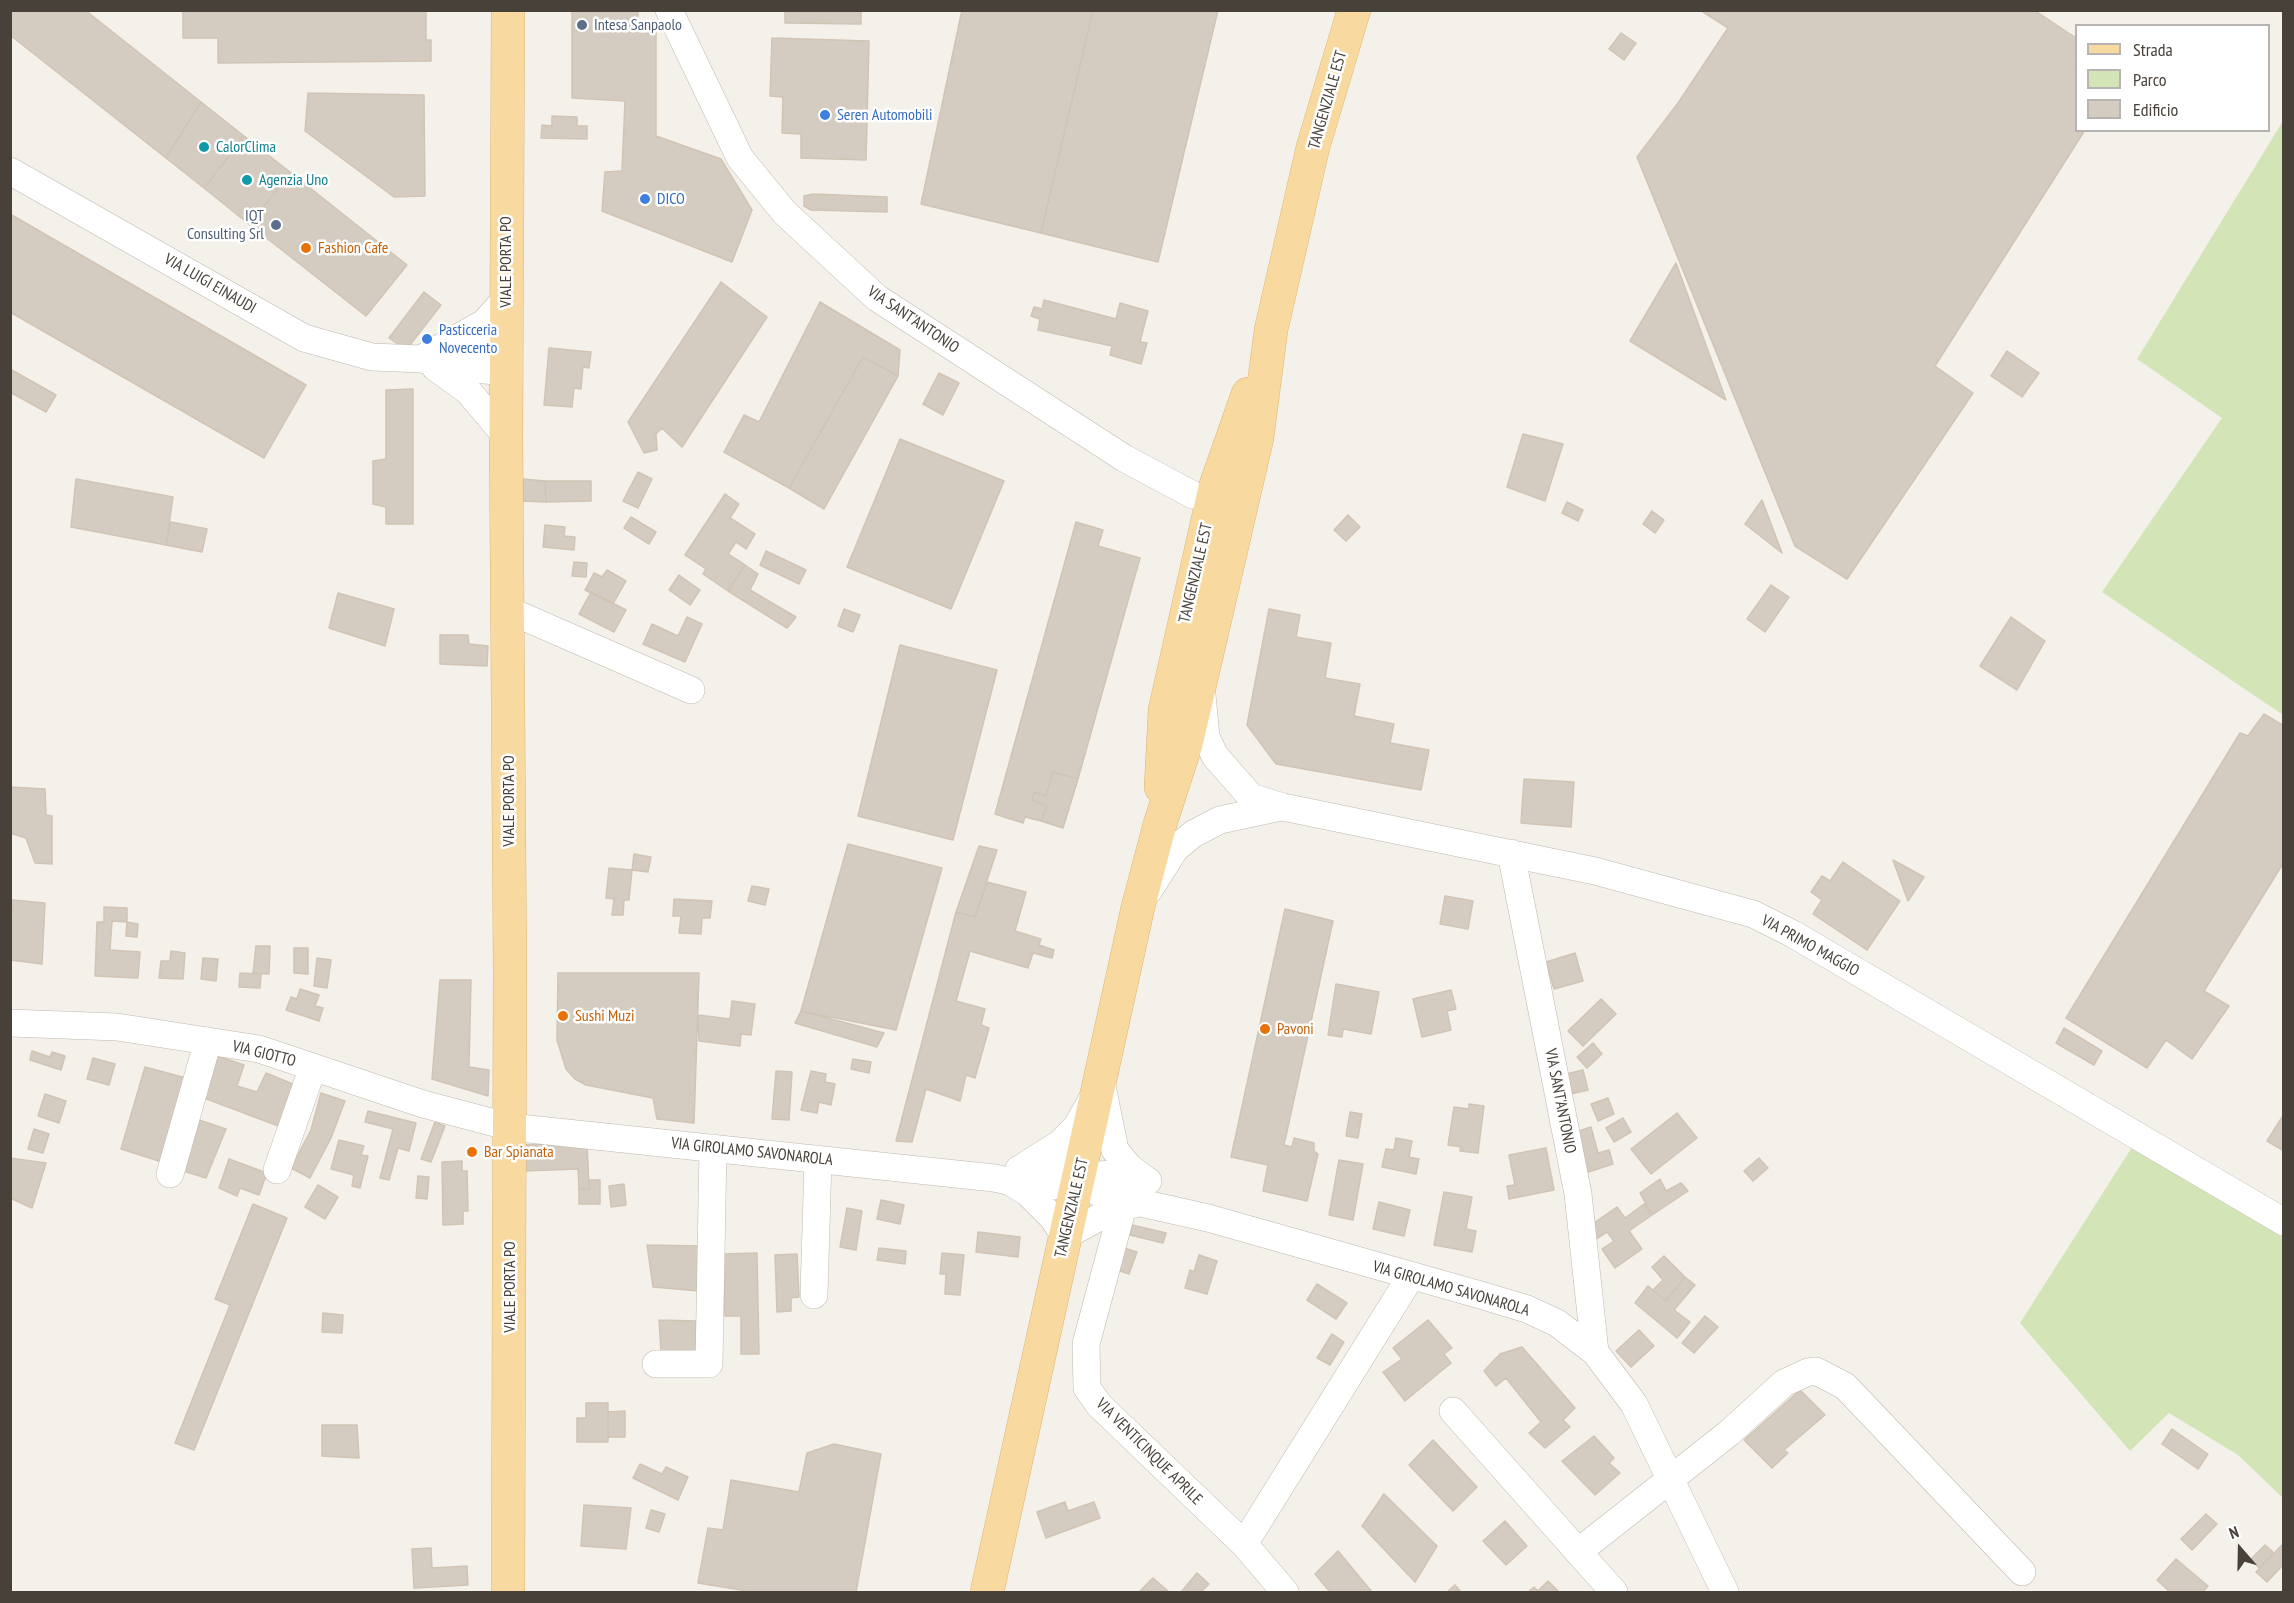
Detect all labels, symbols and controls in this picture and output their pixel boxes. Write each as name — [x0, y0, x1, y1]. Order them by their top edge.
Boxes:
place label: Intesa Sanpaolo — [594, 15, 682, 35]
marker: Intesa Sanpaolo — [575, 18, 589, 32]
legend — [2075, 24, 2270, 132]
text: Strada — [2133, 38, 2173, 61]
street label: TANGENZIALE EST — [1305, 48, 1351, 152]
text: Parco — [2133, 68, 2167, 91]
text: Edificio — [2133, 98, 2178, 121]
place label: Seren Automobili — [837, 105, 933, 125]
marker: Seren Automobili — [818, 108, 832, 122]
place label: CalorClima — [216, 137, 276, 157]
marker: CalorClima — [197, 140, 211, 154]
place label: Agenzia Uno — [259, 170, 328, 190]
marker: Agenzia Uno — [240, 173, 254, 187]
place label: DICO — [657, 189, 685, 209]
marker: DICO — [638, 192, 652, 206]
place label: IQT Consulting Srl — [187, 206, 264, 244]
street label: VIALE PORTA PO — [496, 216, 516, 308]
marker: IQT Consulting Srl — [269, 218, 283, 232]
place label: Fashion Cafe — [318, 238, 388, 258]
marker: Fashion Cafe — [299, 241, 313, 255]
street label: VIA LUIGI EINAUDI — [161, 250, 259, 318]
street label: VIA SANT'ANTONIO — [864, 282, 962, 358]
place label: Pasticceria Novecento — [439, 320, 497, 358]
marker: Pasticceria Novecento — [420, 332, 434, 346]
street label: TANGENZIALE EST — [1175, 521, 1217, 625]
street label: VIALE PORTA PO — [499, 755, 519, 847]
street label: VIA PRIMO MAGGIO — [1758, 911, 1862, 981]
place label: Sushi Muzi — [575, 1006, 634, 1026]
marker: Sushi Muzi — [556, 1009, 570, 1023]
place label: Pavoni — [1277, 1019, 1314, 1039]
marker: Pavoni — [1258, 1022, 1272, 1036]
street label: VIA GIOTTO — [230, 1037, 298, 1071]
street label: VIA SANT'ANTONIO — [1540, 1047, 1580, 1155]
street label: VIA GIROLAMO SAVONAROLA — [670, 1134, 834, 1170]
place label: Bar Spianata — [484, 1142, 554, 1162]
marker: Bar Spianata — [465, 1145, 479, 1159]
street label: TANGENZIALE EST — [1051, 1156, 1093, 1260]
street label: VIALE PORTA PO — [500, 1241, 520, 1333]
street label: VIA GIROLAMO SAVONAROLA — [1370, 1257, 1532, 1321]
street label: VIA VENTICINQUE APRILE — [1092, 1395, 1206, 1509]
north arrow — [2210, 1519, 2270, 1579]
text: N — [2226, 1521, 2241, 1543]

